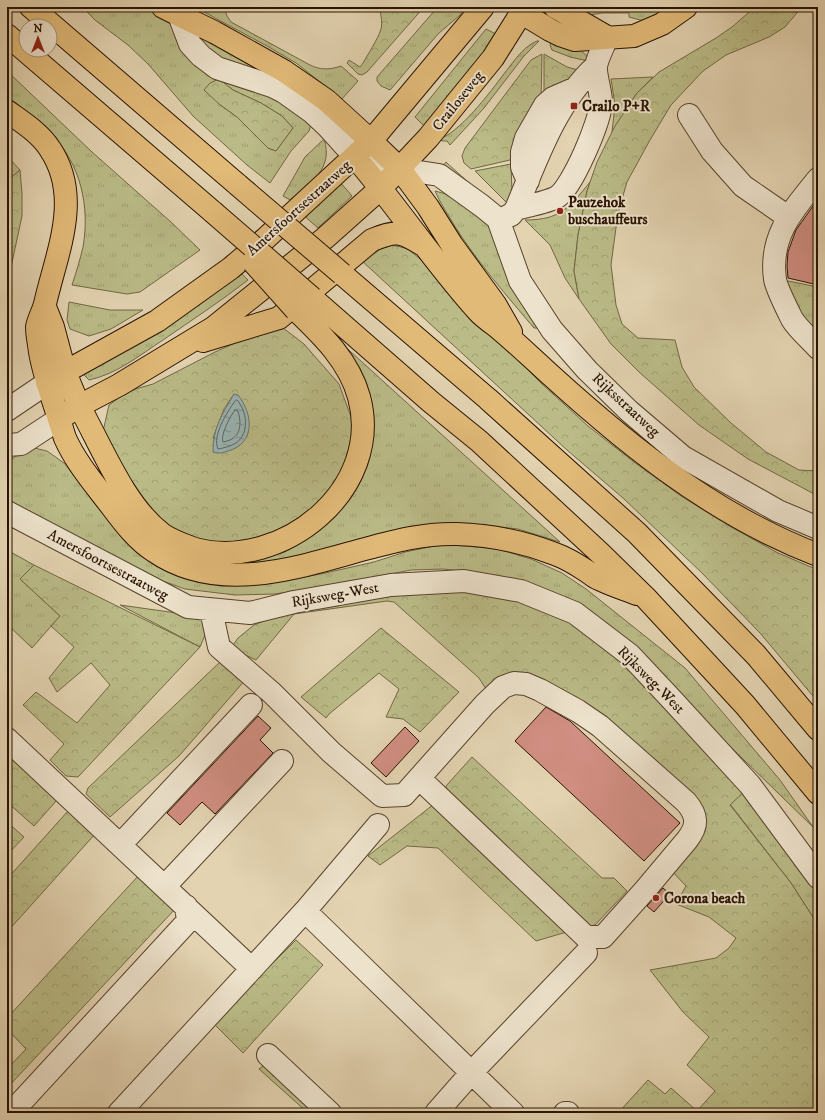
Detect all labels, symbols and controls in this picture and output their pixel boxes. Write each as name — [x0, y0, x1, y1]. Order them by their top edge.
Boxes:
north arrow — [18, 18, 58, 58]
text: N — [33, 22, 43, 36]
street label: Crailoseweg — [428, 67, 488, 135]
place label: Crailo P+R — [582, 97, 651, 116]
marker: Crailo P+R — [569, 101, 579, 111]
street label: Amersfoortsestraatweg — [243, 155, 356, 260]
place label: Pauzehok buschauffeurs — [567, 193, 648, 229]
marker: Pauzehok buschauffeurs — [555, 206, 565, 216]
street label: Rijksstraatweg — [588, 369, 664, 442]
street label: Amersfoortsestraatweg — [44, 525, 172, 605]
street label: Rijksweg-West — [290, 578, 380, 612]
street label: Rijksweg-West — [613, 642, 689, 718]
place label: Corona beach — [664, 889, 746, 908]
marker: Corona beach — [651, 893, 661, 903]

